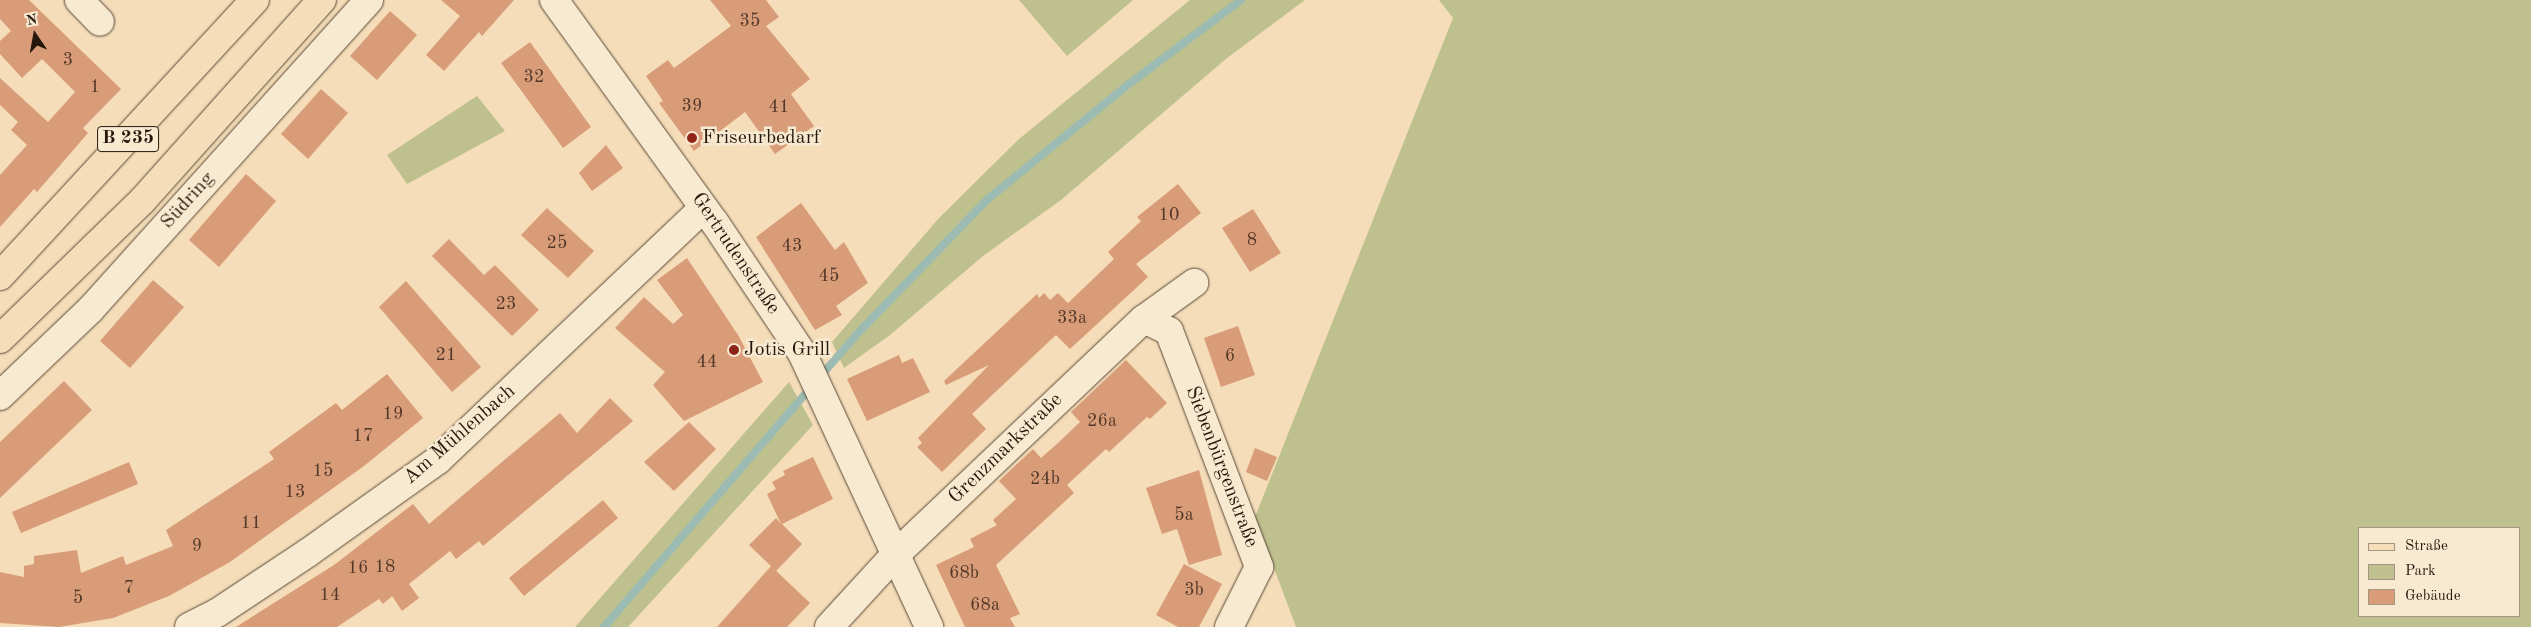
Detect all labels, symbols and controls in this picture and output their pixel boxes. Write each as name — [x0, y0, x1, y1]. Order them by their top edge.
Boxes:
north arrow — [10, 10, 60, 60]
house number: 35 — [740, 10, 760, 32]
text: N — [25, 12, 39, 28]
house number: 3 — [63, 49, 73, 71]
house number: 32 — [524, 66, 544, 88]
house number: 1 — [90, 76, 100, 98]
house number: 39 — [682, 95, 702, 117]
house number: 41 — [769, 96, 789, 118]
road number: B 235 — [97, 122, 159, 156]
place label: Friseurbedarf — [702, 126, 820, 150]
marker: Friseurbedarf — [686, 132, 698, 144]
street label: Südring — [156, 167, 220, 235]
street label: Gertrudenstraße — [685, 189, 785, 319]
house number: 10 — [1159, 204, 1179, 226]
house number: 8 — [1247, 229, 1257, 251]
house number: 25 — [547, 232, 567, 254]
house number: 43 — [782, 235, 802, 257]
house number: 45 — [819, 265, 839, 287]
house number: 23 — [496, 293, 516, 315]
house number: 33a — [1057, 307, 1087, 329]
place label: Jotis Grill — [744, 338, 830, 362]
house number: 21 — [436, 344, 456, 366]
marker: Jotis Grill — [728, 344, 740, 356]
house number: 6 — [1225, 345, 1235, 367]
house number: 44 — [697, 351, 717, 373]
street label: Am Mühlenbach — [399, 380, 521, 490]
street label: Siebenbürgenstraße — [1179, 383, 1263, 551]
street label: Grenzmarkstraße — [944, 389, 1068, 509]
house number: 19 — [383, 403, 403, 425]
house number: 26a — [1087, 410, 1117, 432]
house number: 17 — [353, 425, 373, 447]
house number: 15 — [313, 460, 333, 482]
house number: 24b — [1030, 468, 1060, 490]
house number: 13 — [285, 481, 305, 503]
house number: 5a — [1174, 504, 1194, 526]
house number: 11 — [241, 512, 261, 534]
legend — [2358, 527, 2521, 617]
house number: 9 — [192, 535, 202, 557]
text: Straße — [2405, 539, 2448, 554]
house number: 18 — [375, 556, 395, 578]
house number: 16 — [348, 557, 368, 579]
house number: 68b — [949, 562, 979, 584]
text: Park — [2405, 564, 2436, 579]
house number: 7 — [124, 577, 134, 599]
house number: 3b — [1184, 579, 1204, 601]
house number: 14 — [320, 584, 340, 606]
house number: 5 — [73, 587, 83, 609]
text: Gebäude — [2405, 589, 2461, 604]
house number: 68a — [970, 594, 1000, 616]

